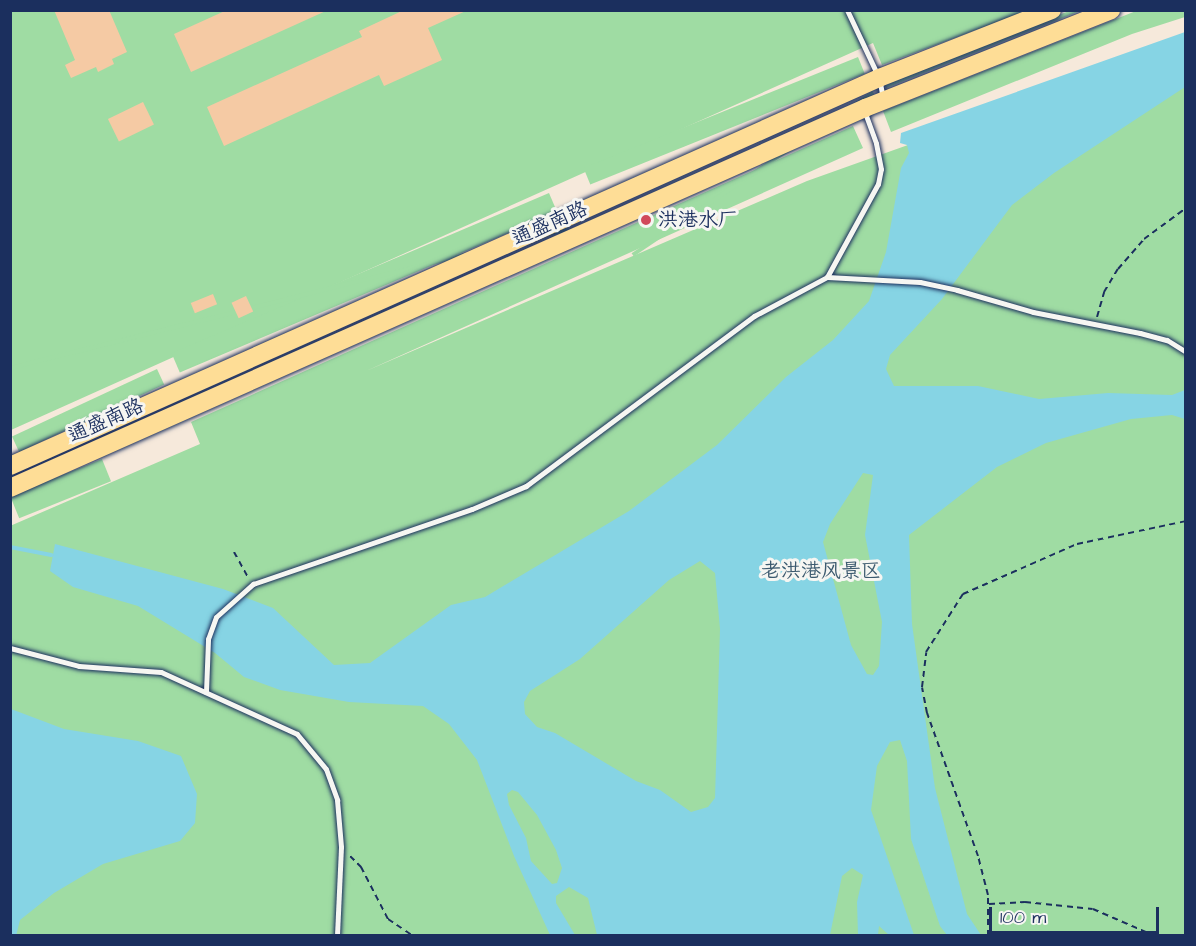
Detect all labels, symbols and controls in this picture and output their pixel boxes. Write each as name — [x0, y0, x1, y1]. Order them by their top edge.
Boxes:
street label: 通盛南路 — [509, 197, 591, 251]
place label: 洪港水厂 — [658, 208, 738, 232]
marker: 洪港水厂 — [639, 213, 653, 227]
street label: 通盛南路 — [65, 394, 147, 448]
park label: 老洪港风景区 — [761, 559, 881, 583]
scale bar — [992, 895, 1162, 933]
text: 100 m — [1000, 905, 1046, 930]

